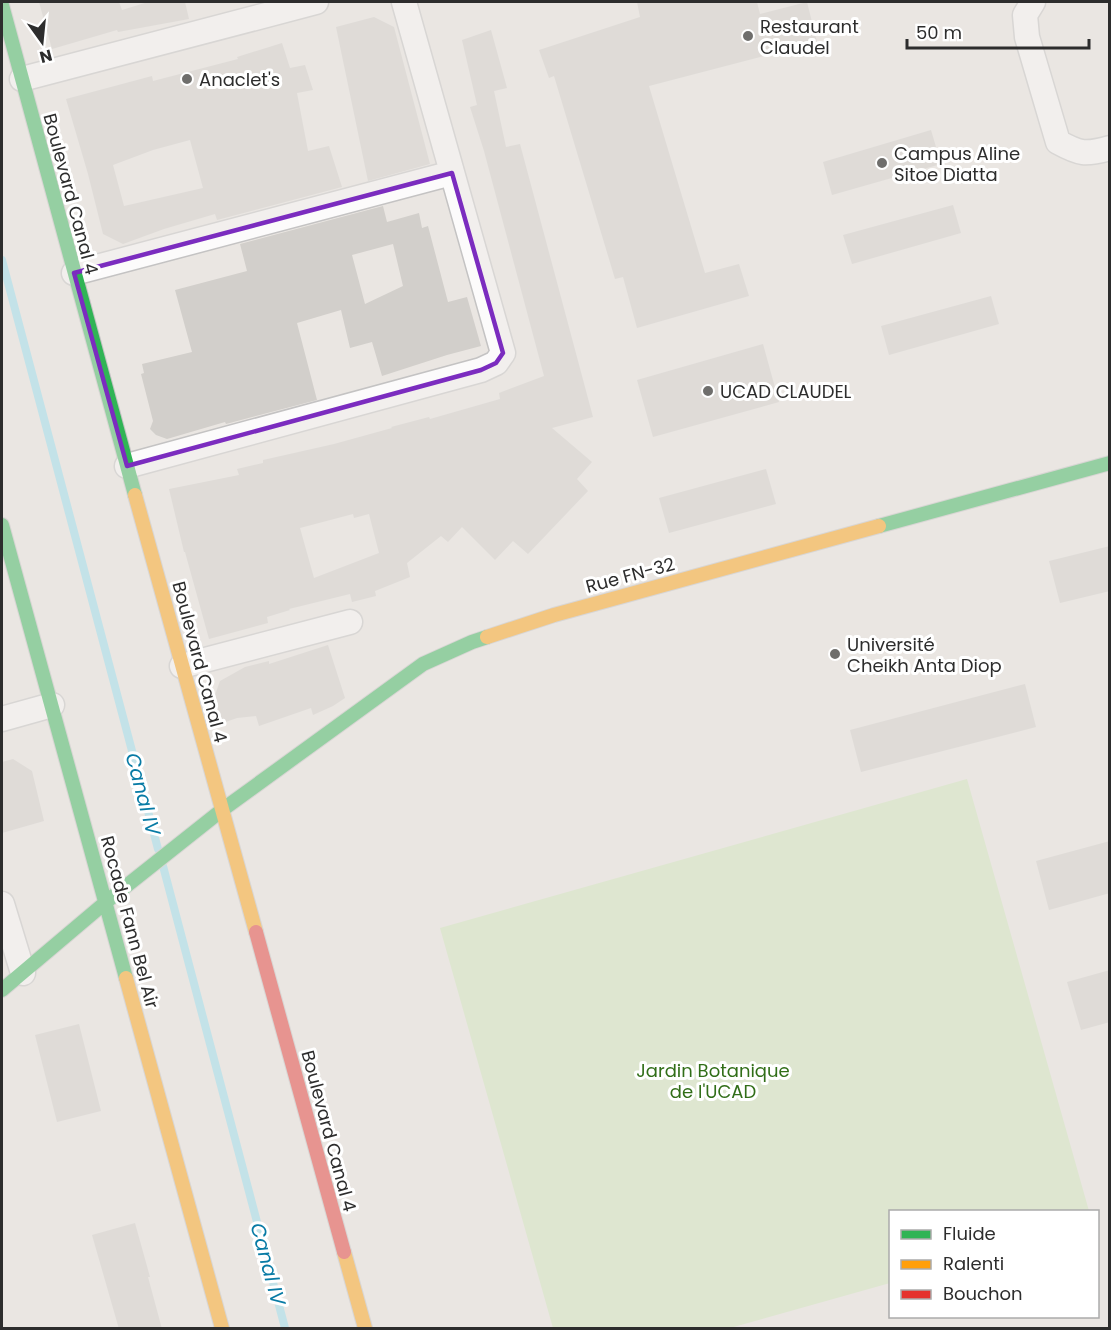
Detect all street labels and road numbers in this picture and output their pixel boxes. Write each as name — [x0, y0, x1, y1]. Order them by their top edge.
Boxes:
street label: Boulevard Canal 4 — [37, 111, 105, 277]
street label: Rue FN-32 — [583, 551, 677, 599]
street label: Boulevard Canal 4 — [166, 579, 234, 745]
street label: Rocade Fann Bel Air — [95, 833, 165, 1011]
street label: Boulevard Canal 4 — [295, 1048, 363, 1214]

